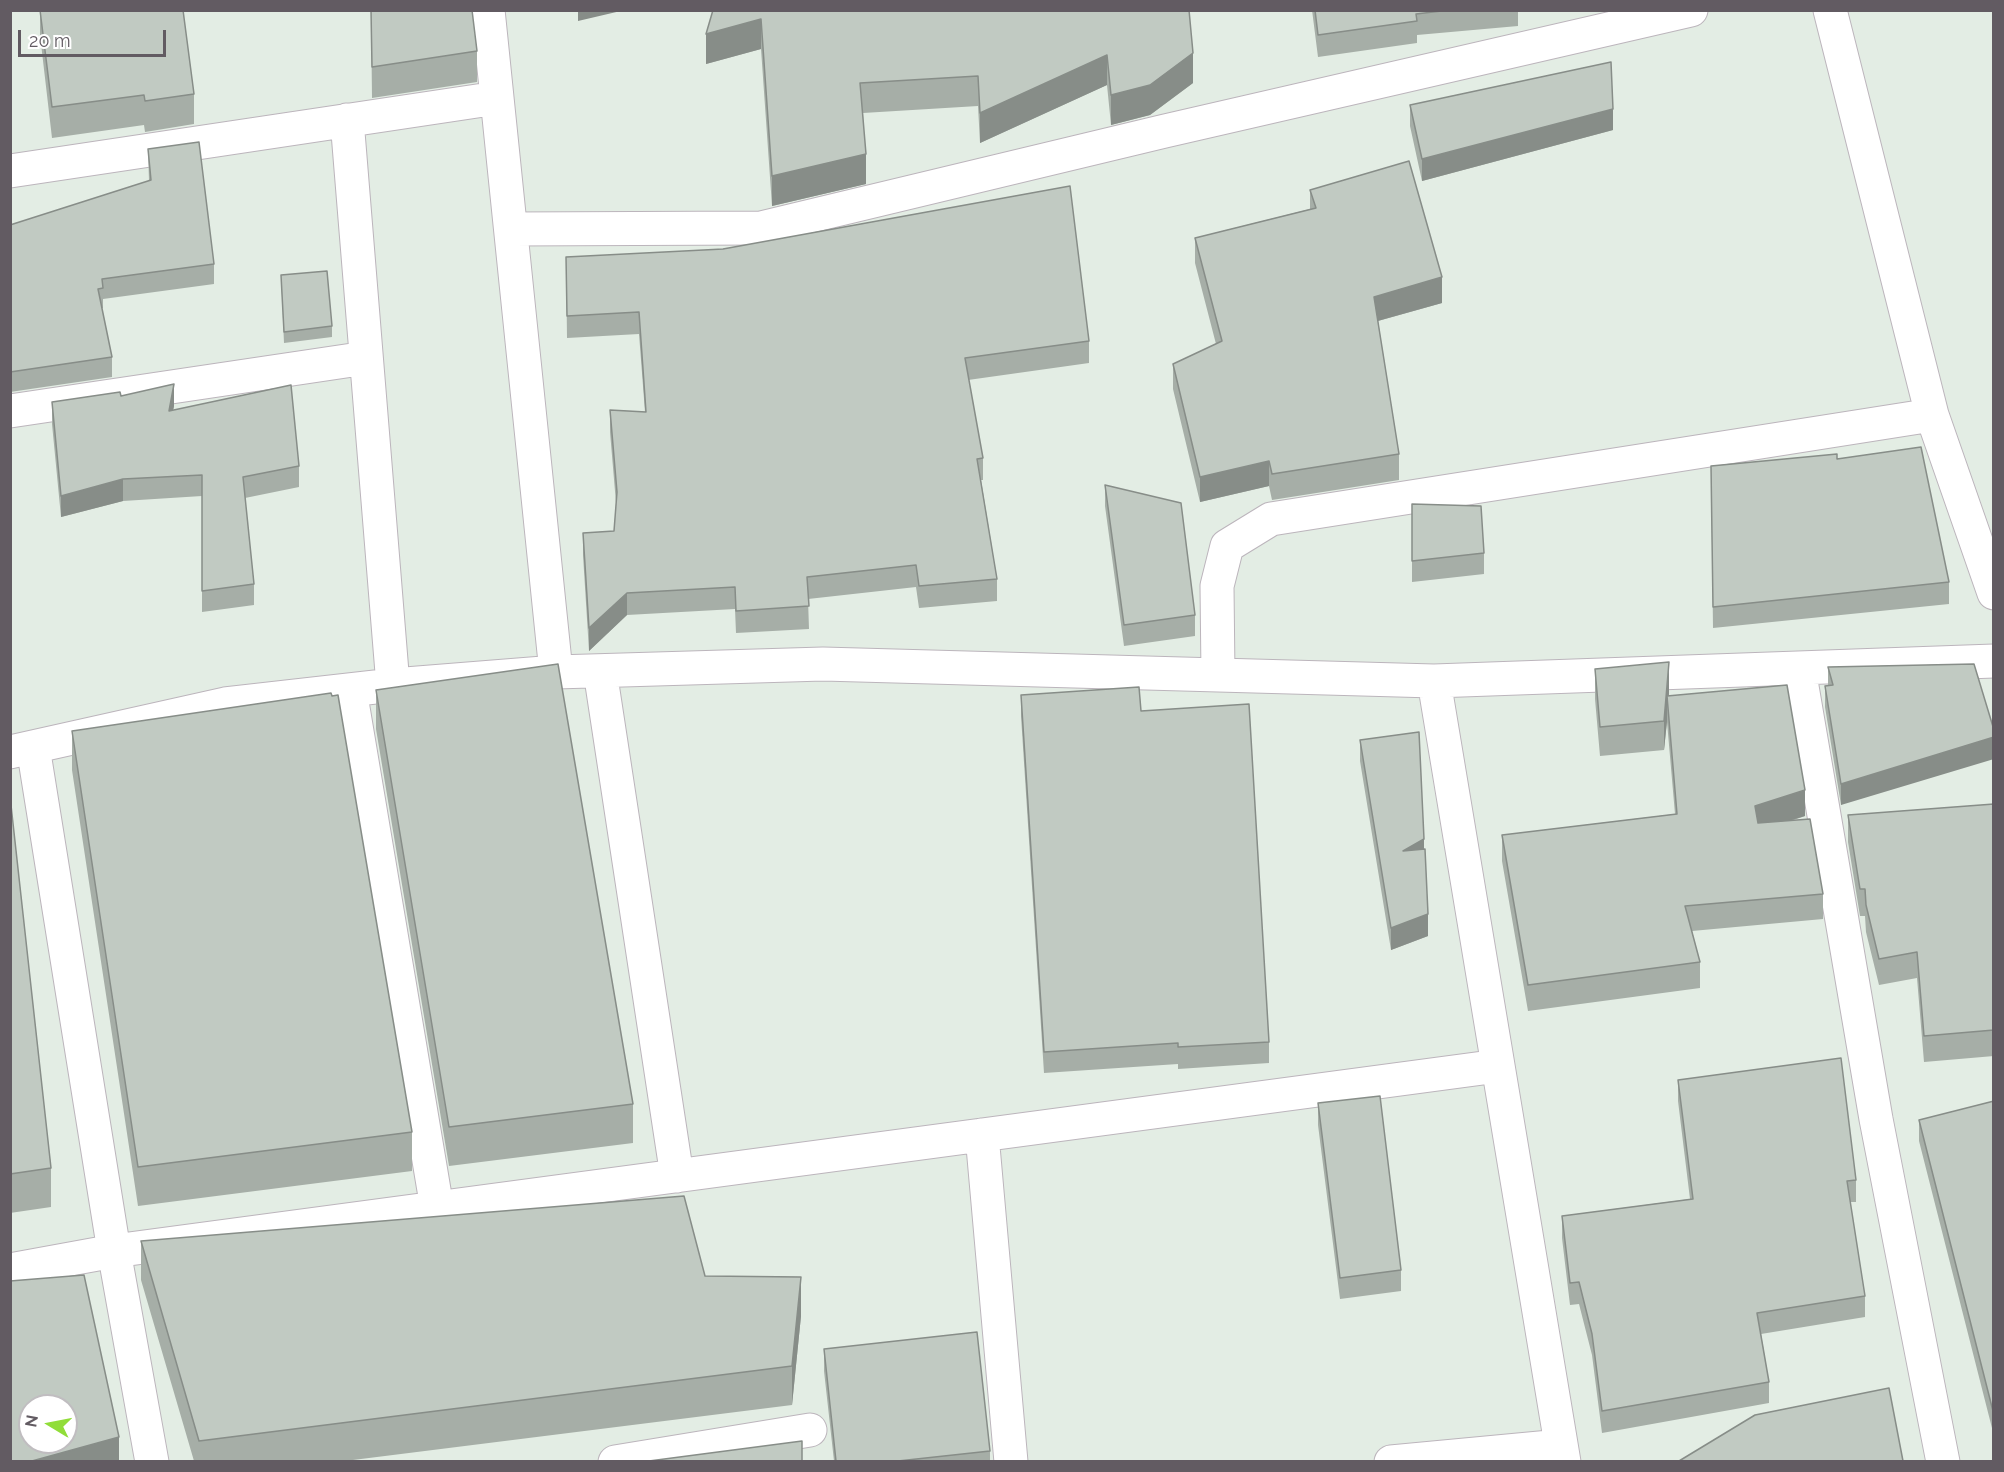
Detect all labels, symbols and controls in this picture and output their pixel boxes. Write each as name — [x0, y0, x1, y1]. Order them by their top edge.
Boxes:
scale bar — [21, 18, 170, 56]
text: 20 m — [29, 30, 71, 51]
north arrow — [18, 1394, 78, 1454]
text: N — [21, 1413, 42, 1429]

